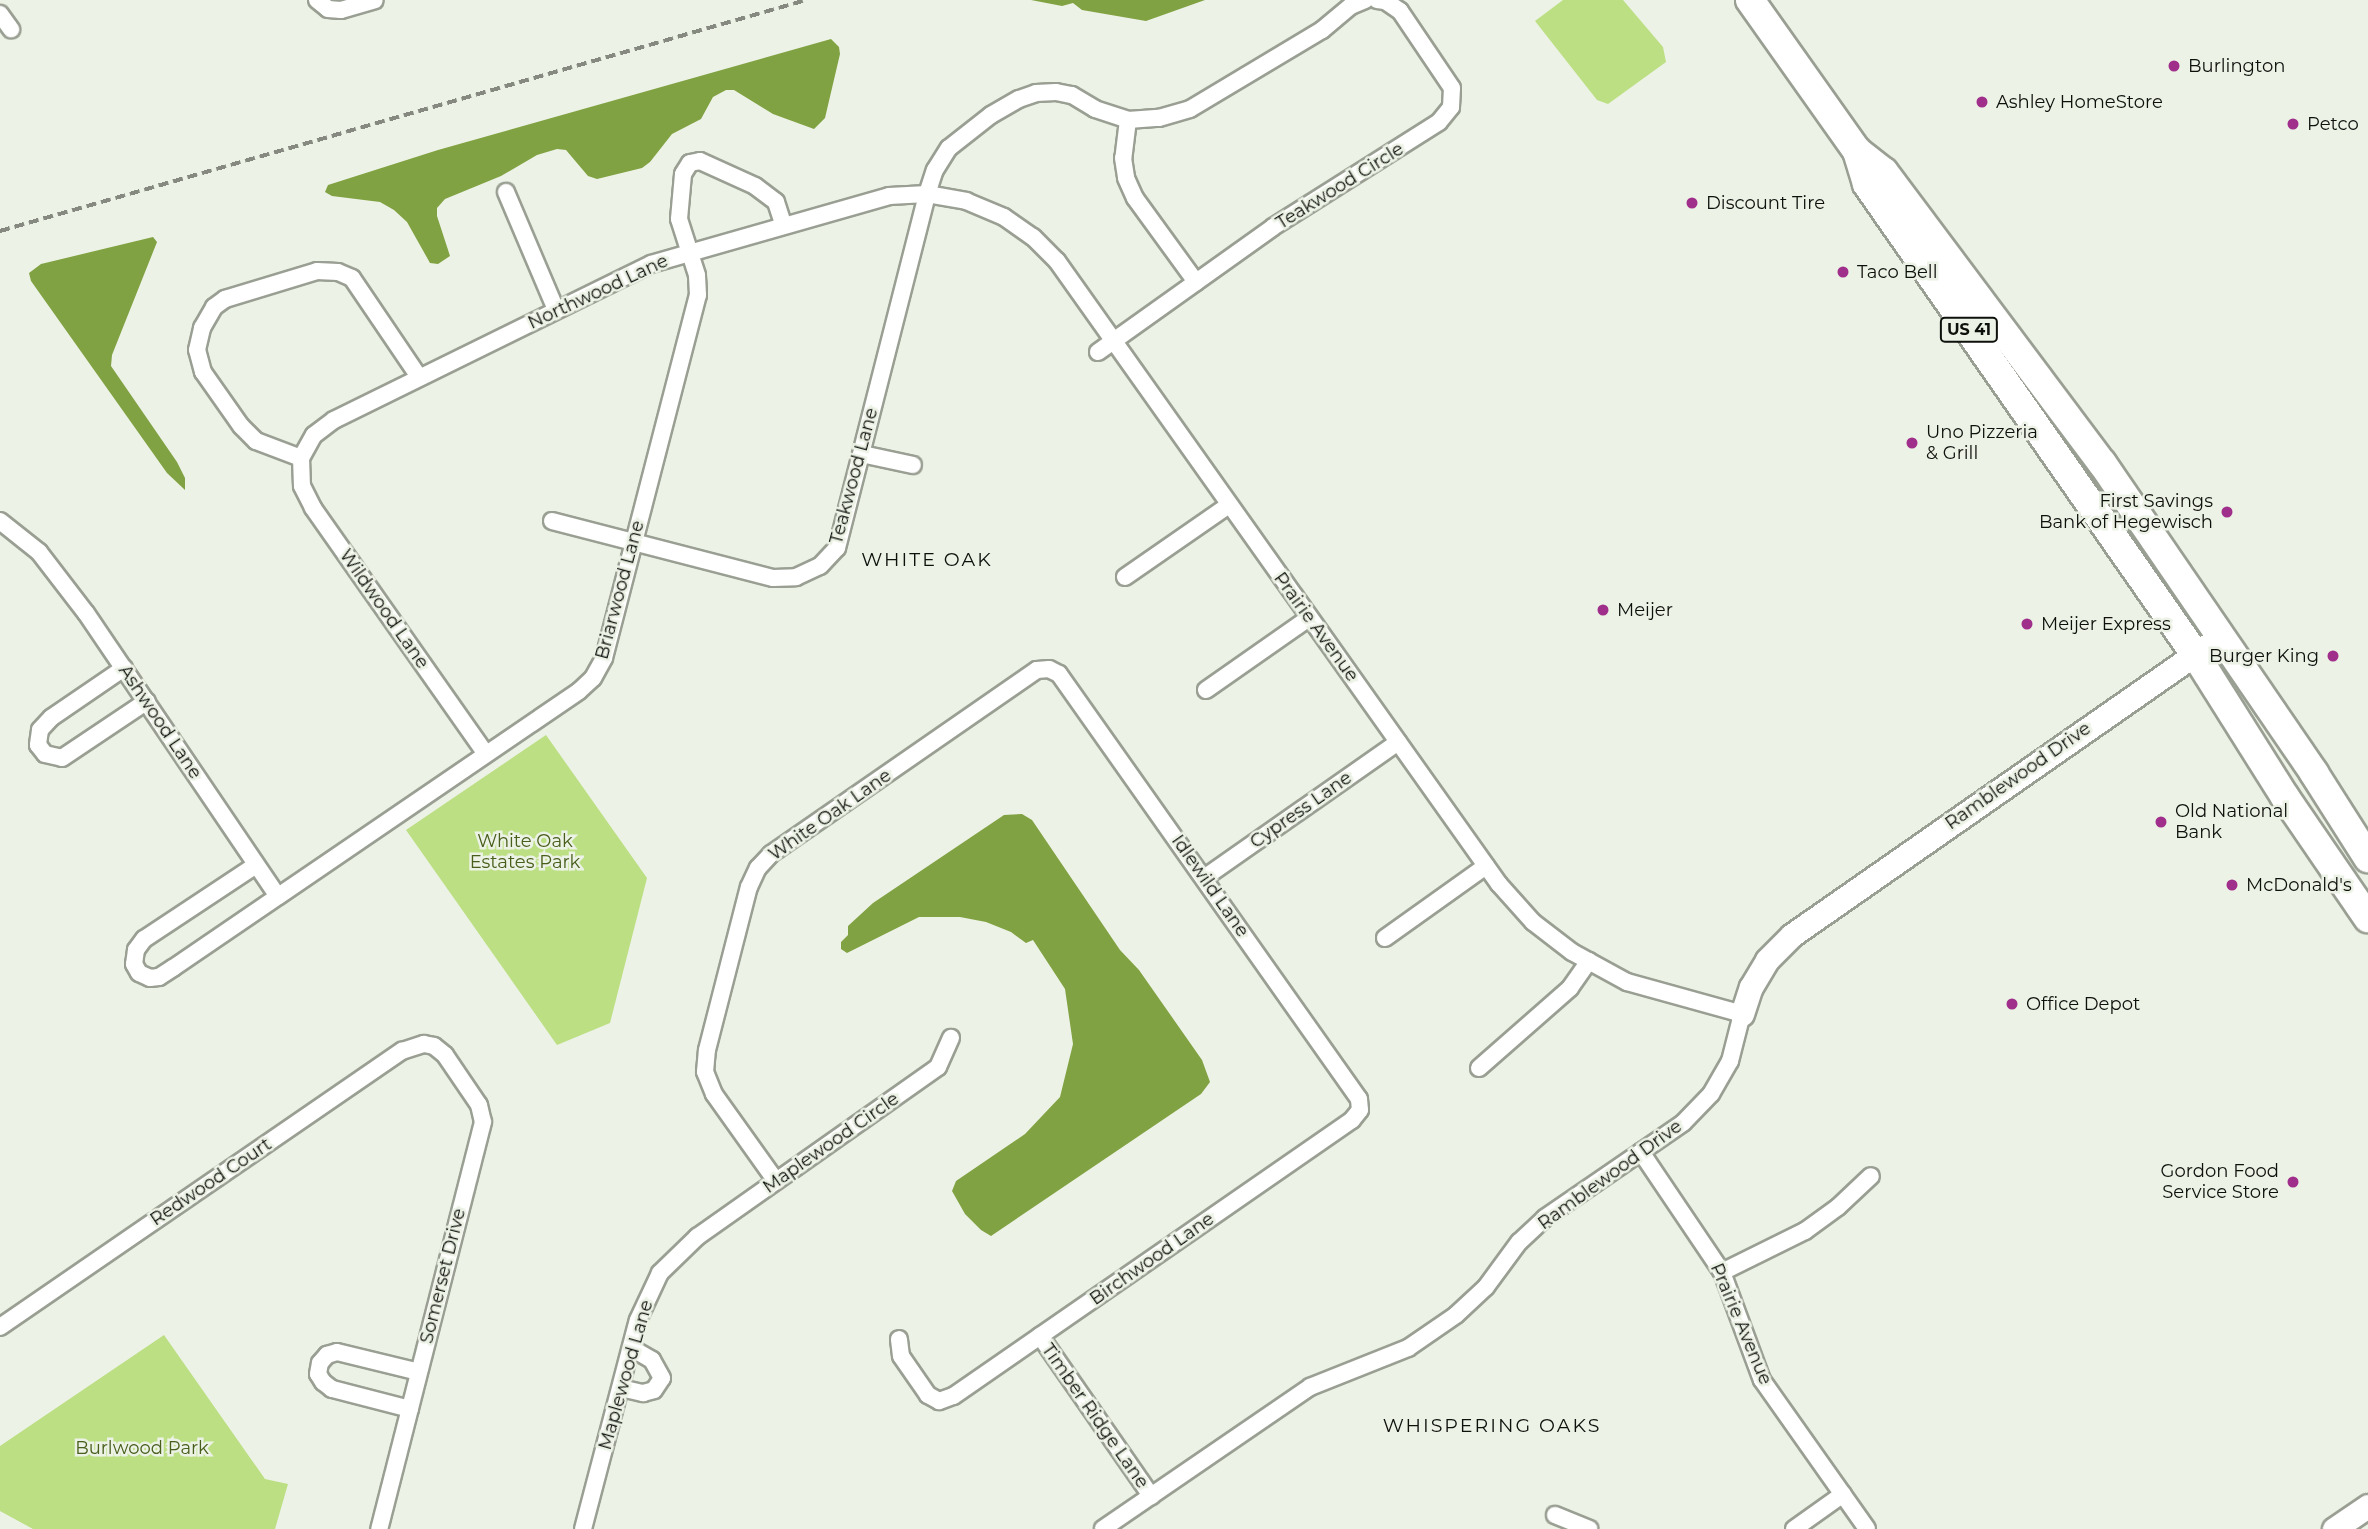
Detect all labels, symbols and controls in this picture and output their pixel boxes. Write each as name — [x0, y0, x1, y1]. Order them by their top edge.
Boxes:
place label: Burlington — [2188, 55, 2285, 77]
marker: Burlington — [2166, 58, 2182, 74]
place label: Ashley HomeStore — [1996, 91, 2163, 113]
marker: Ashley HomeStore — [1974, 94, 1990, 110]
place label: Petco — [2307, 113, 2359, 135]
marker: Petco — [2285, 116, 2301, 132]
street label: Teakwood Circle — [1272, 138, 1408, 234]
place label: Discount Tire — [1706, 192, 1825, 214]
marker: Discount Tire — [1684, 195, 1700, 211]
street label: Northwood Lane — [525, 250, 671, 334]
place label: Taco Bell — [1857, 261, 1938, 283]
marker: Taco Bell — [1835, 264, 1851, 280]
road number: US 41 — [1939, 318, 1999, 342]
street label: Teakwood Lane — [825, 406, 883, 546]
place label: Uno Pizzeria & Grill — [1926, 422, 2038, 464]
marker: Uno Pizzeria & Grill — [1904, 435, 1920, 451]
place label: First Savings Bank of Hegewisch — [2039, 491, 2213, 534]
marker: First Savings Bank of Hegewisch — [2219, 504, 2235, 520]
street label: Briarwood Lane — [591, 518, 649, 662]
street label: Wildwood Lane — [335, 545, 433, 673]
district label: WHITE OAK — [862, 549, 992, 571]
street label: Prairie Avenue — [1269, 568, 1363, 686]
place label: Meijer — [1617, 599, 1673, 621]
marker: Meijer — [1595, 602, 1611, 618]
place label: Meijer Express — [2041, 613, 2171, 635]
marker: Meijer Express — [2019, 616, 2035, 632]
place label: Burger King — [2209, 645, 2319, 667]
marker: Burger King — [2325, 648, 2341, 664]
street label: Ashwood Lane — [114, 661, 206, 783]
street label: Ramblewood Drive — [1941, 718, 2095, 834]
street label: White Oak Lane — [765, 765, 895, 865]
street label: Cypress Lane — [1246, 767, 1356, 853]
place label: Old National Bank — [2175, 801, 2288, 844]
marker: Old National Bank — [2153, 814, 2169, 830]
park label: White Oak Estates Park — [470, 831, 580, 874]
street label: Idlewild Lane — [1167, 831, 1253, 941]
place label: McDonald's — [2246, 874, 2352, 896]
marker: McDonald's — [2224, 877, 2240, 893]
place label: Office Depot — [2026, 993, 2140, 1015]
marker: Office Depot — [2004, 996, 2020, 1012]
street label: Maplewood Circle — [759, 1088, 903, 1198]
street label: Ramblewood Drive — [1534, 1116, 1686, 1234]
street label: Redwood Court — [146, 1133, 276, 1231]
place label: Gordon Food Service Store — [2161, 1161, 2279, 1204]
marker: Gordon Food Service Store — [2285, 1174, 2301, 1190]
street label: Somerset Drive — [416, 1206, 470, 1346]
street label: Birchwood Lane — [1086, 1208, 1218, 1310]
street label: Prairie Avenue — [1706, 1260, 1776, 1388]
street label: Maplewood Lane — [594, 1298, 658, 1452]
street label: Timber Ridge Lane — [1037, 1340, 1153, 1492]
district label: WHISPERING OAKS — [1385, 1415, 1599, 1437]
park label: Burlwood Park — [75, 1437, 209, 1459]

